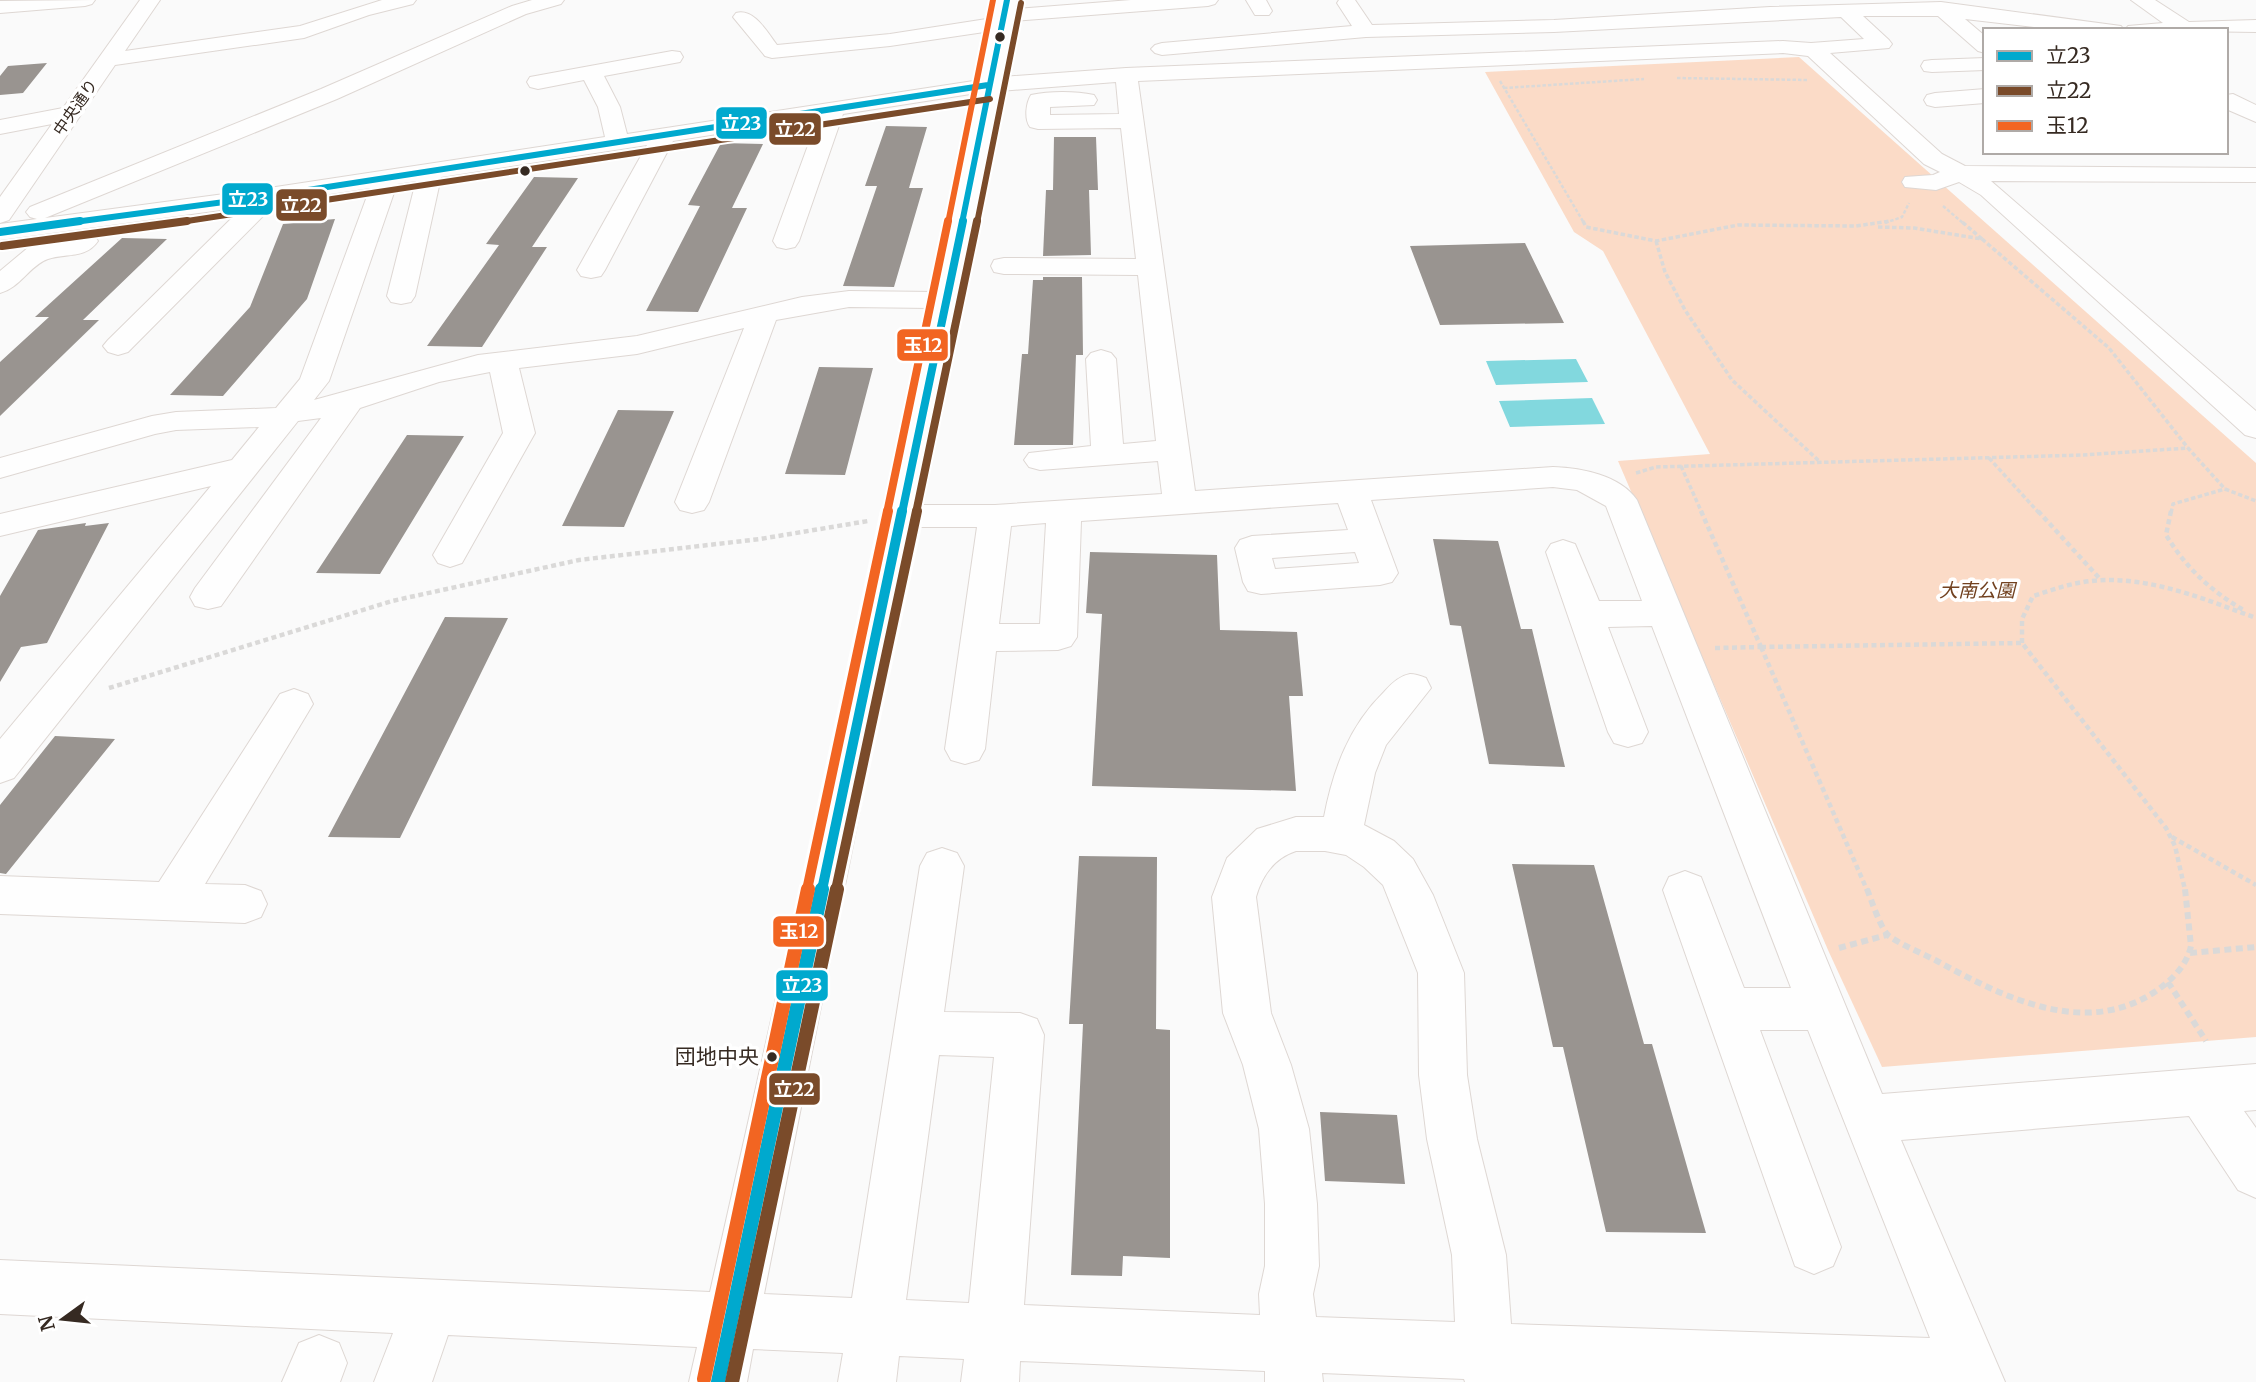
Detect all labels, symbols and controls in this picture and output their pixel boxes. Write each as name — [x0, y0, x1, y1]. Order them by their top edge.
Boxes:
legend — [1983, 28, 2228, 154]
unlabelled marker — [993, 30, 1007, 44]
text: 立23 — [2046, 42, 2091, 69]
street label: 中央通り — [48, 75, 102, 139]
text: 立22 — [2046, 77, 2092, 104]
line badge: 立23 — [715, 106, 768, 140]
text: 立23 — [721, 111, 761, 135]
line badge: 立22 — [768, 112, 822, 146]
text: 玉12 — [2046, 112, 2089, 139]
text: 立22 — [774, 117, 816, 141]
unlabelled marker — [518, 164, 532, 178]
line badge: 立23 — [221, 182, 274, 216]
text: 立23 — [228, 187, 268, 211]
line badge: 立22 — [275, 188, 328, 222]
text: 立22 — [280, 193, 322, 217]
line badge: 玉12 — [896, 328, 949, 362]
text: 玉12 — [904, 333, 942, 357]
park label: 大南公園 — [1939, 578, 2018, 602]
line badge: 玉12 — [772, 915, 825, 948]
text: 玉12 — [780, 919, 818, 943]
line badge: 立23 — [775, 969, 829, 1002]
text: 立23 — [782, 973, 822, 997]
place label: 団地中央 — [675, 1043, 759, 1070]
marker: 団地中央 — [765, 1050, 779, 1064]
line badge: 立22 — [768, 1072, 821, 1106]
text: 立22 — [773, 1077, 815, 1101]
north arrow — [28, 1284, 98, 1354]
text: N — [33, 1313, 60, 1334]

